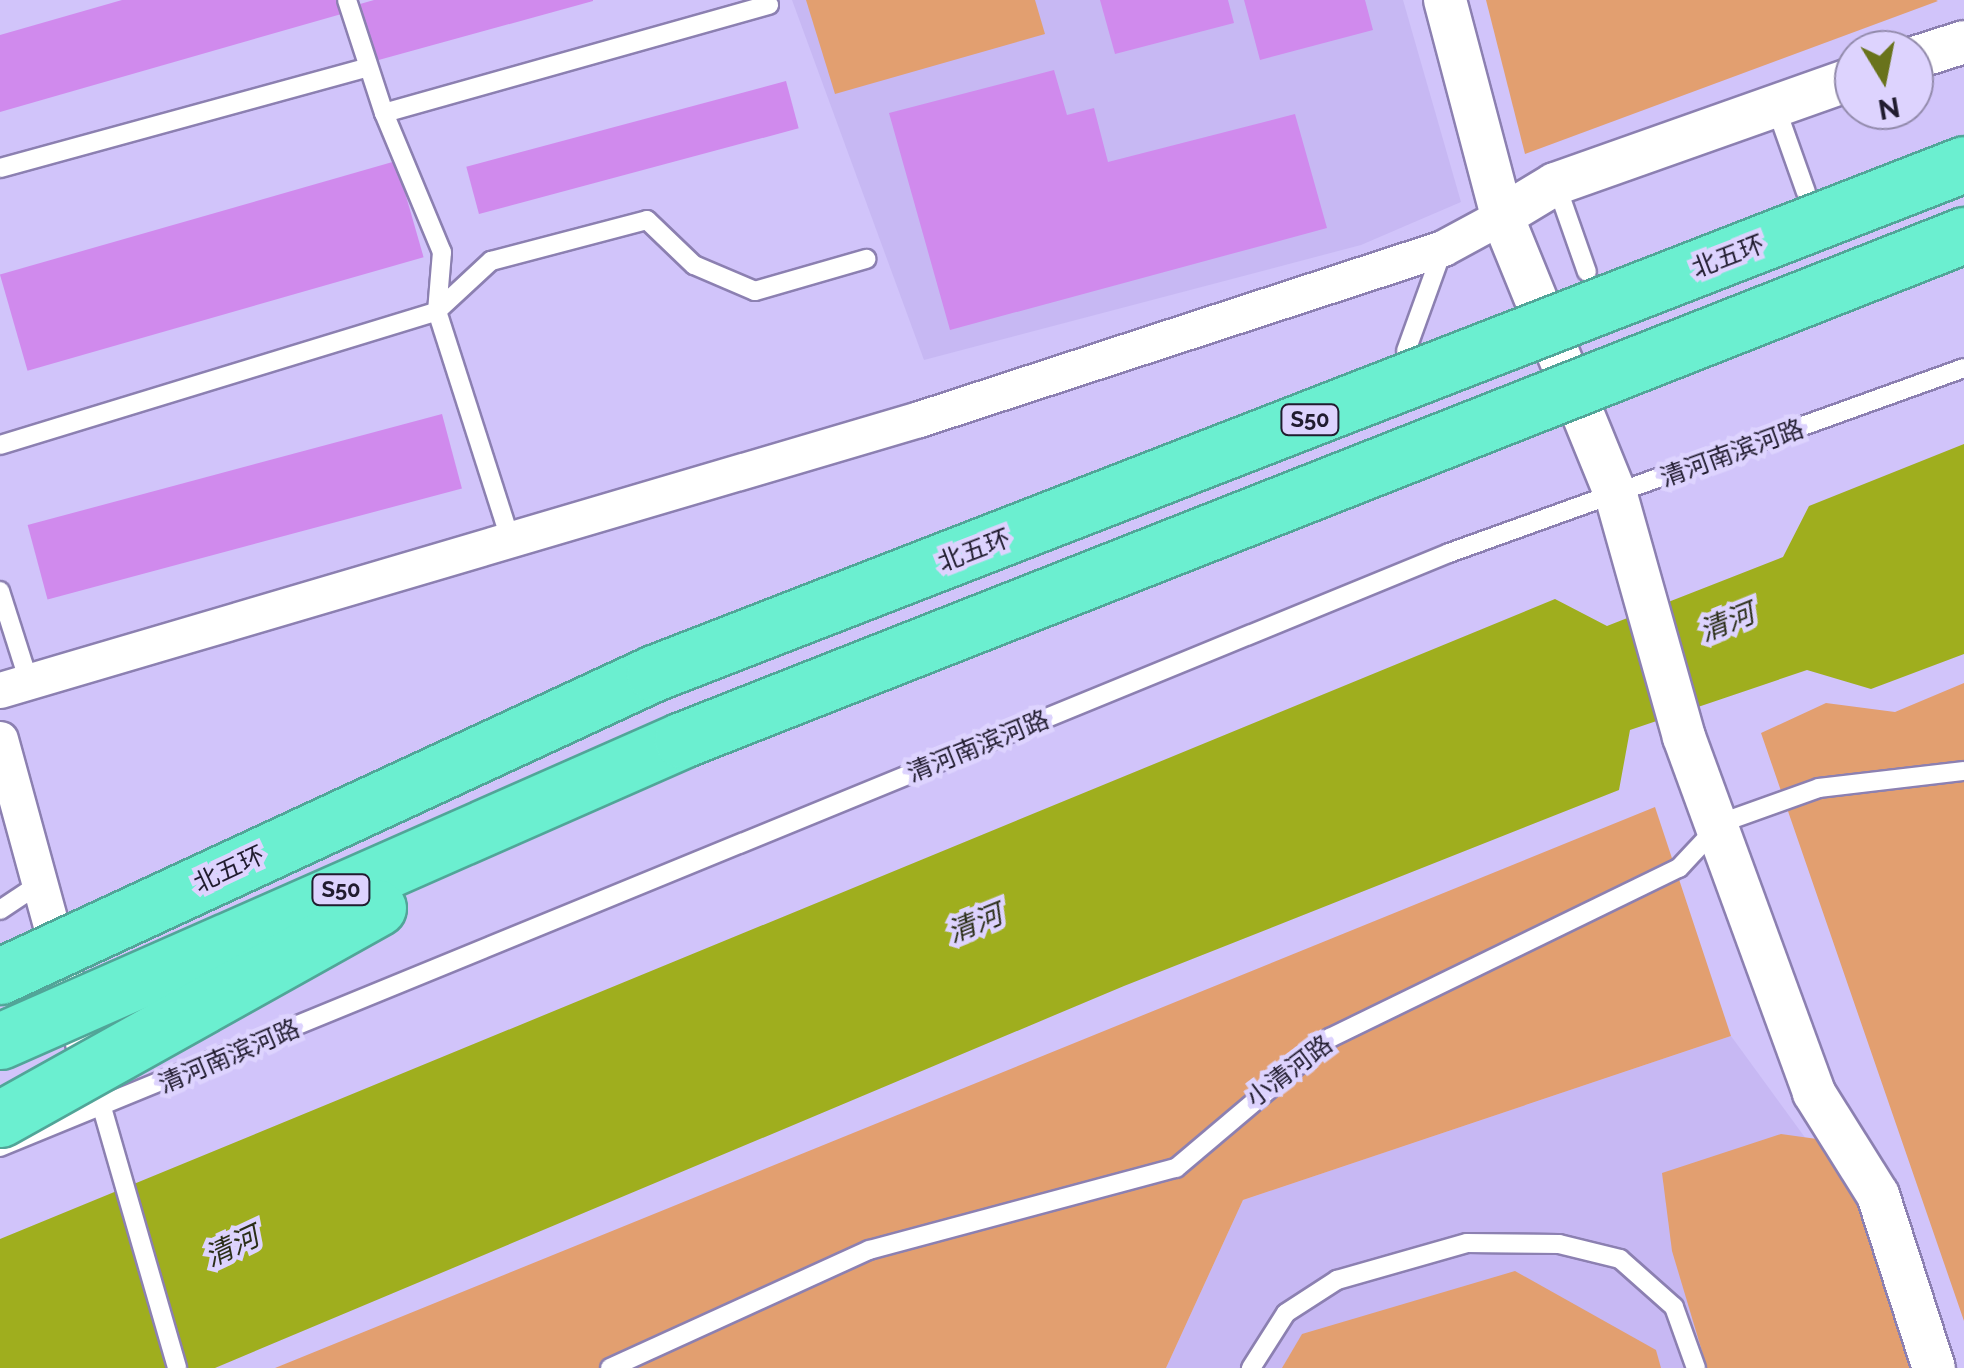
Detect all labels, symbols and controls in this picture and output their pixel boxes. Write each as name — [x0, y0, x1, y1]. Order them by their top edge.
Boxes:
north arrow — [1834, 30, 1934, 130]
text: N — [1876, 90, 1902, 126]
street label: 北五环 — [1688, 229, 1768, 283]
road number: S50 — [1280, 403, 1340, 437]
street label: 清河南滨河路 — [1656, 413, 1808, 493]
street label: 北五环 — [934, 523, 1014, 577]
water label: 清河 — [1695, 597, 1759, 649]
street label: 清河南滨河路 — [903, 704, 1053, 788]
street label: 北五环 — [189, 840, 269, 898]
road number: S50 — [311, 873, 371, 907]
water label: 清河 — [943, 898, 1007, 950]
street label: 清河南滨河路 — [154, 1013, 304, 1099]
street label: 小清河路 — [1240, 1029, 1338, 1113]
water label: 清河 — [200, 1220, 264, 1274]

